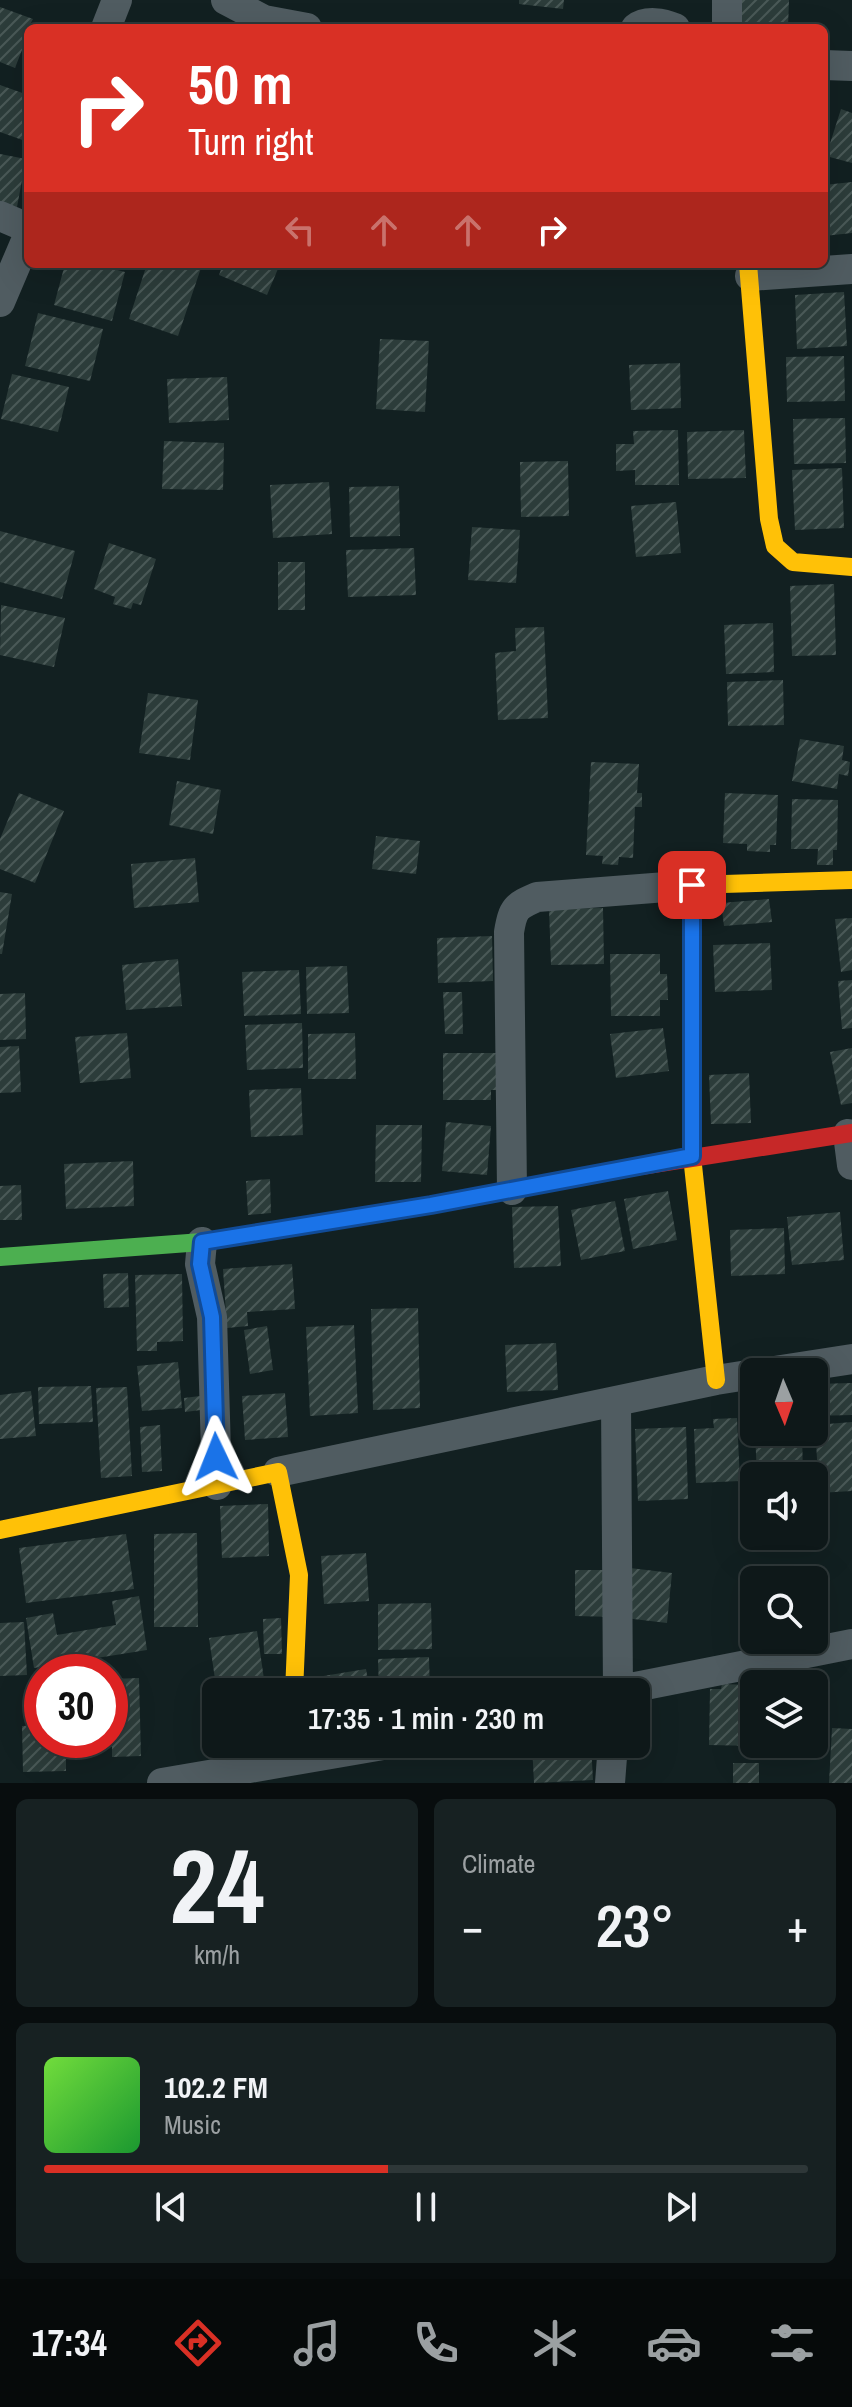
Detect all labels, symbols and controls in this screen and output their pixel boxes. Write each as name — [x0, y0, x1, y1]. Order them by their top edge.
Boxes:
text: 50 m — [188, 46, 293, 121]
icon: right — [56, 56, 160, 160]
text: Turn right — [188, 118, 313, 166]
icon: left — [278, 208, 322, 252]
icon: ahead — [362, 208, 406, 252]
icon: ahead — [446, 208, 490, 252]
icon: right — [530, 208, 574, 252]
pin — [658, 851, 726, 919]
icon: arrive — [670, 863, 714, 907]
north arrow — [740, 1358, 828, 1446]
map controls — [740, 1358, 828, 1758]
position arrow — [174, 1415, 258, 1499]
button: sound — [740, 1462, 828, 1550]
button: search — [740, 1566, 828, 1654]
speed limit sign: 30 — [24, 1654, 128, 1758]
button: layers — [740, 1670, 828, 1758]
text: 17:35 · 1 min · 230 m — [308, 1698, 544, 1738]
text: 24 — [170, 1815, 264, 1955]
text: Climate — [462, 1846, 535, 1881]
text: 23° — [596, 1885, 674, 1966]
text: − — [462, 1896, 483, 1956]
text: + — [787, 1896, 808, 1956]
text: km/h — [194, 1937, 240, 1972]
text: 102.2 FM — [164, 2067, 268, 2107]
text: Music — [164, 2107, 221, 2142]
icon: previous — [149, 2185, 193, 2229]
icon: pause — [404, 2185, 448, 2229]
icon: next — [659, 2185, 703, 2229]
icon: directions — [170, 2315, 226, 2371]
icon: music — [289, 2315, 345, 2371]
icon: phone — [408, 2315, 464, 2371]
icon: climate — [527, 2315, 583, 2371]
icon: car — [646, 2315, 702, 2371]
icon: filters — [764, 2315, 820, 2371]
text: 17:34 — [31, 2319, 107, 2367]

